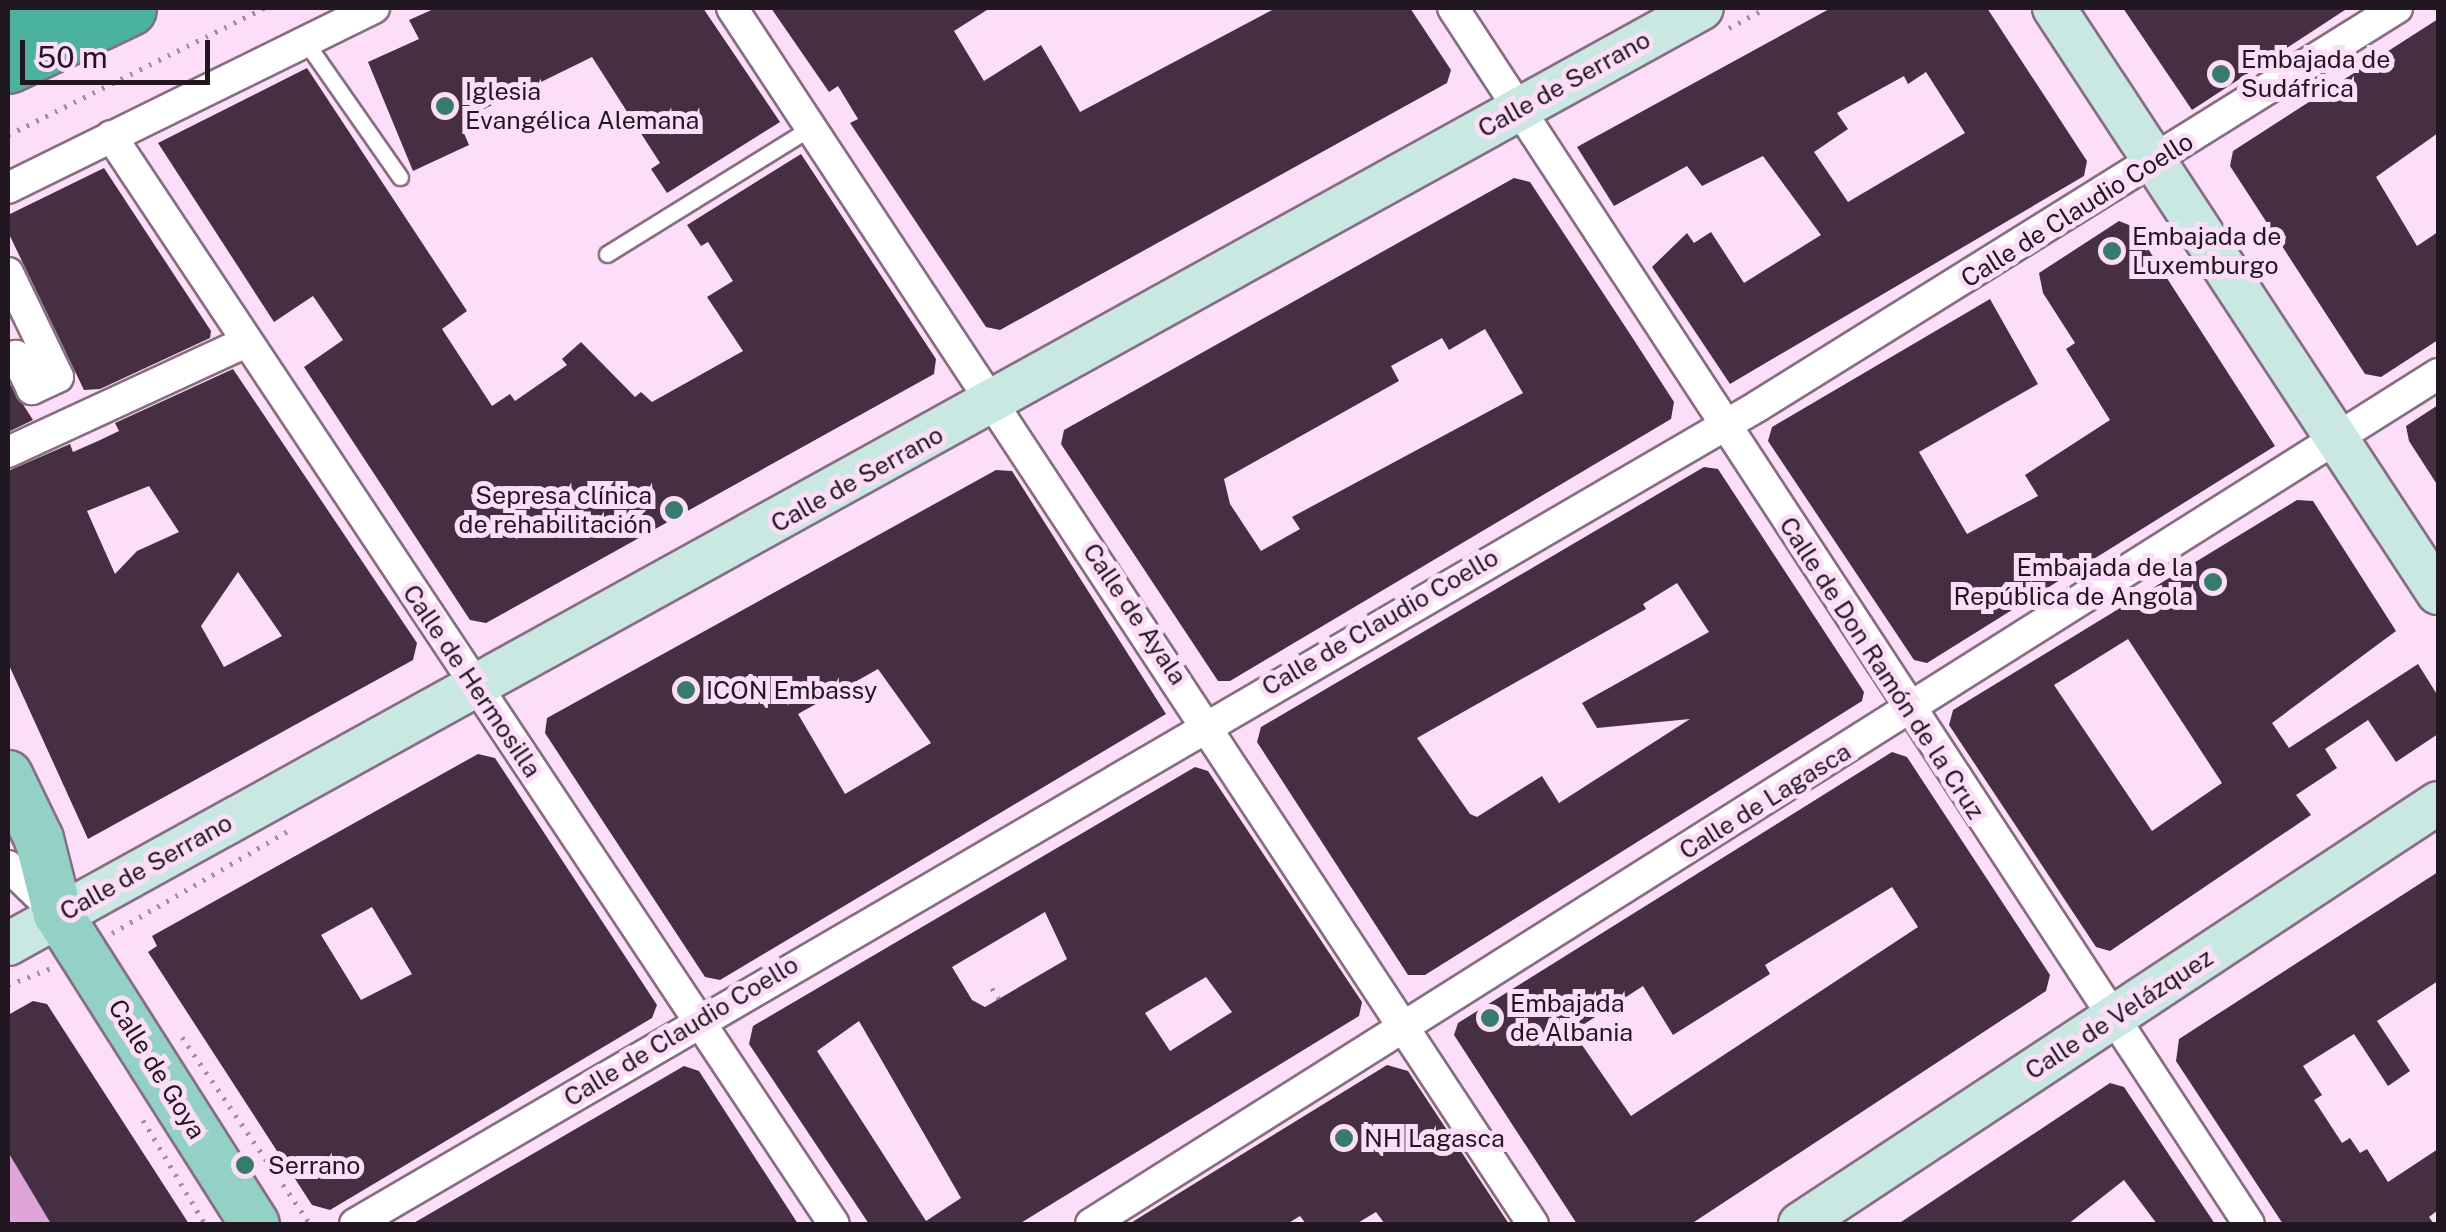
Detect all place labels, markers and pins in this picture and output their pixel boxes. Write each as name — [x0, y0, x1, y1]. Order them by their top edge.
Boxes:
place label: Embajada de Sudáfrica — [2241, 45, 2391, 104]
marker: Embajada de Sudáfrica — [2210, 63, 2232, 85]
place label: Iglesia Evangélica Alemana — [465, 77, 699, 136]
marker: Iglesia Evangélica Alemana — [434, 95, 456, 117]
place label: Embajada de Luxemburgo — [2132, 222, 2282, 281]
marker: Embajada de Luxemburgo — [2101, 240, 2123, 262]
place label: Sepresa clínica de rehabilitación — [458, 481, 652, 540]
marker: Sepresa clínica de rehabilitación — [661, 497, 687, 523]
place label: Embajada de la República de Angola — [1953, 553, 2193, 612]
marker: Embajada de la República de Angola — [2202, 571, 2224, 593]
place label: ICON Embassy — [706, 675, 877, 705]
marker: ICON Embassy — [675, 679, 697, 701]
place label: Embajada de Albania — [1510, 989, 1633, 1048]
marker: Embajada de Albania — [1479, 1007, 1501, 1029]
place label: NH Lagasca — [1364, 1123, 1505, 1153]
marker: NH Lagasca — [1333, 1127, 1355, 1149]
place label: Serrano — [268, 1150, 360, 1180]
marker: Serrano — [232, 1152, 258, 1178]

